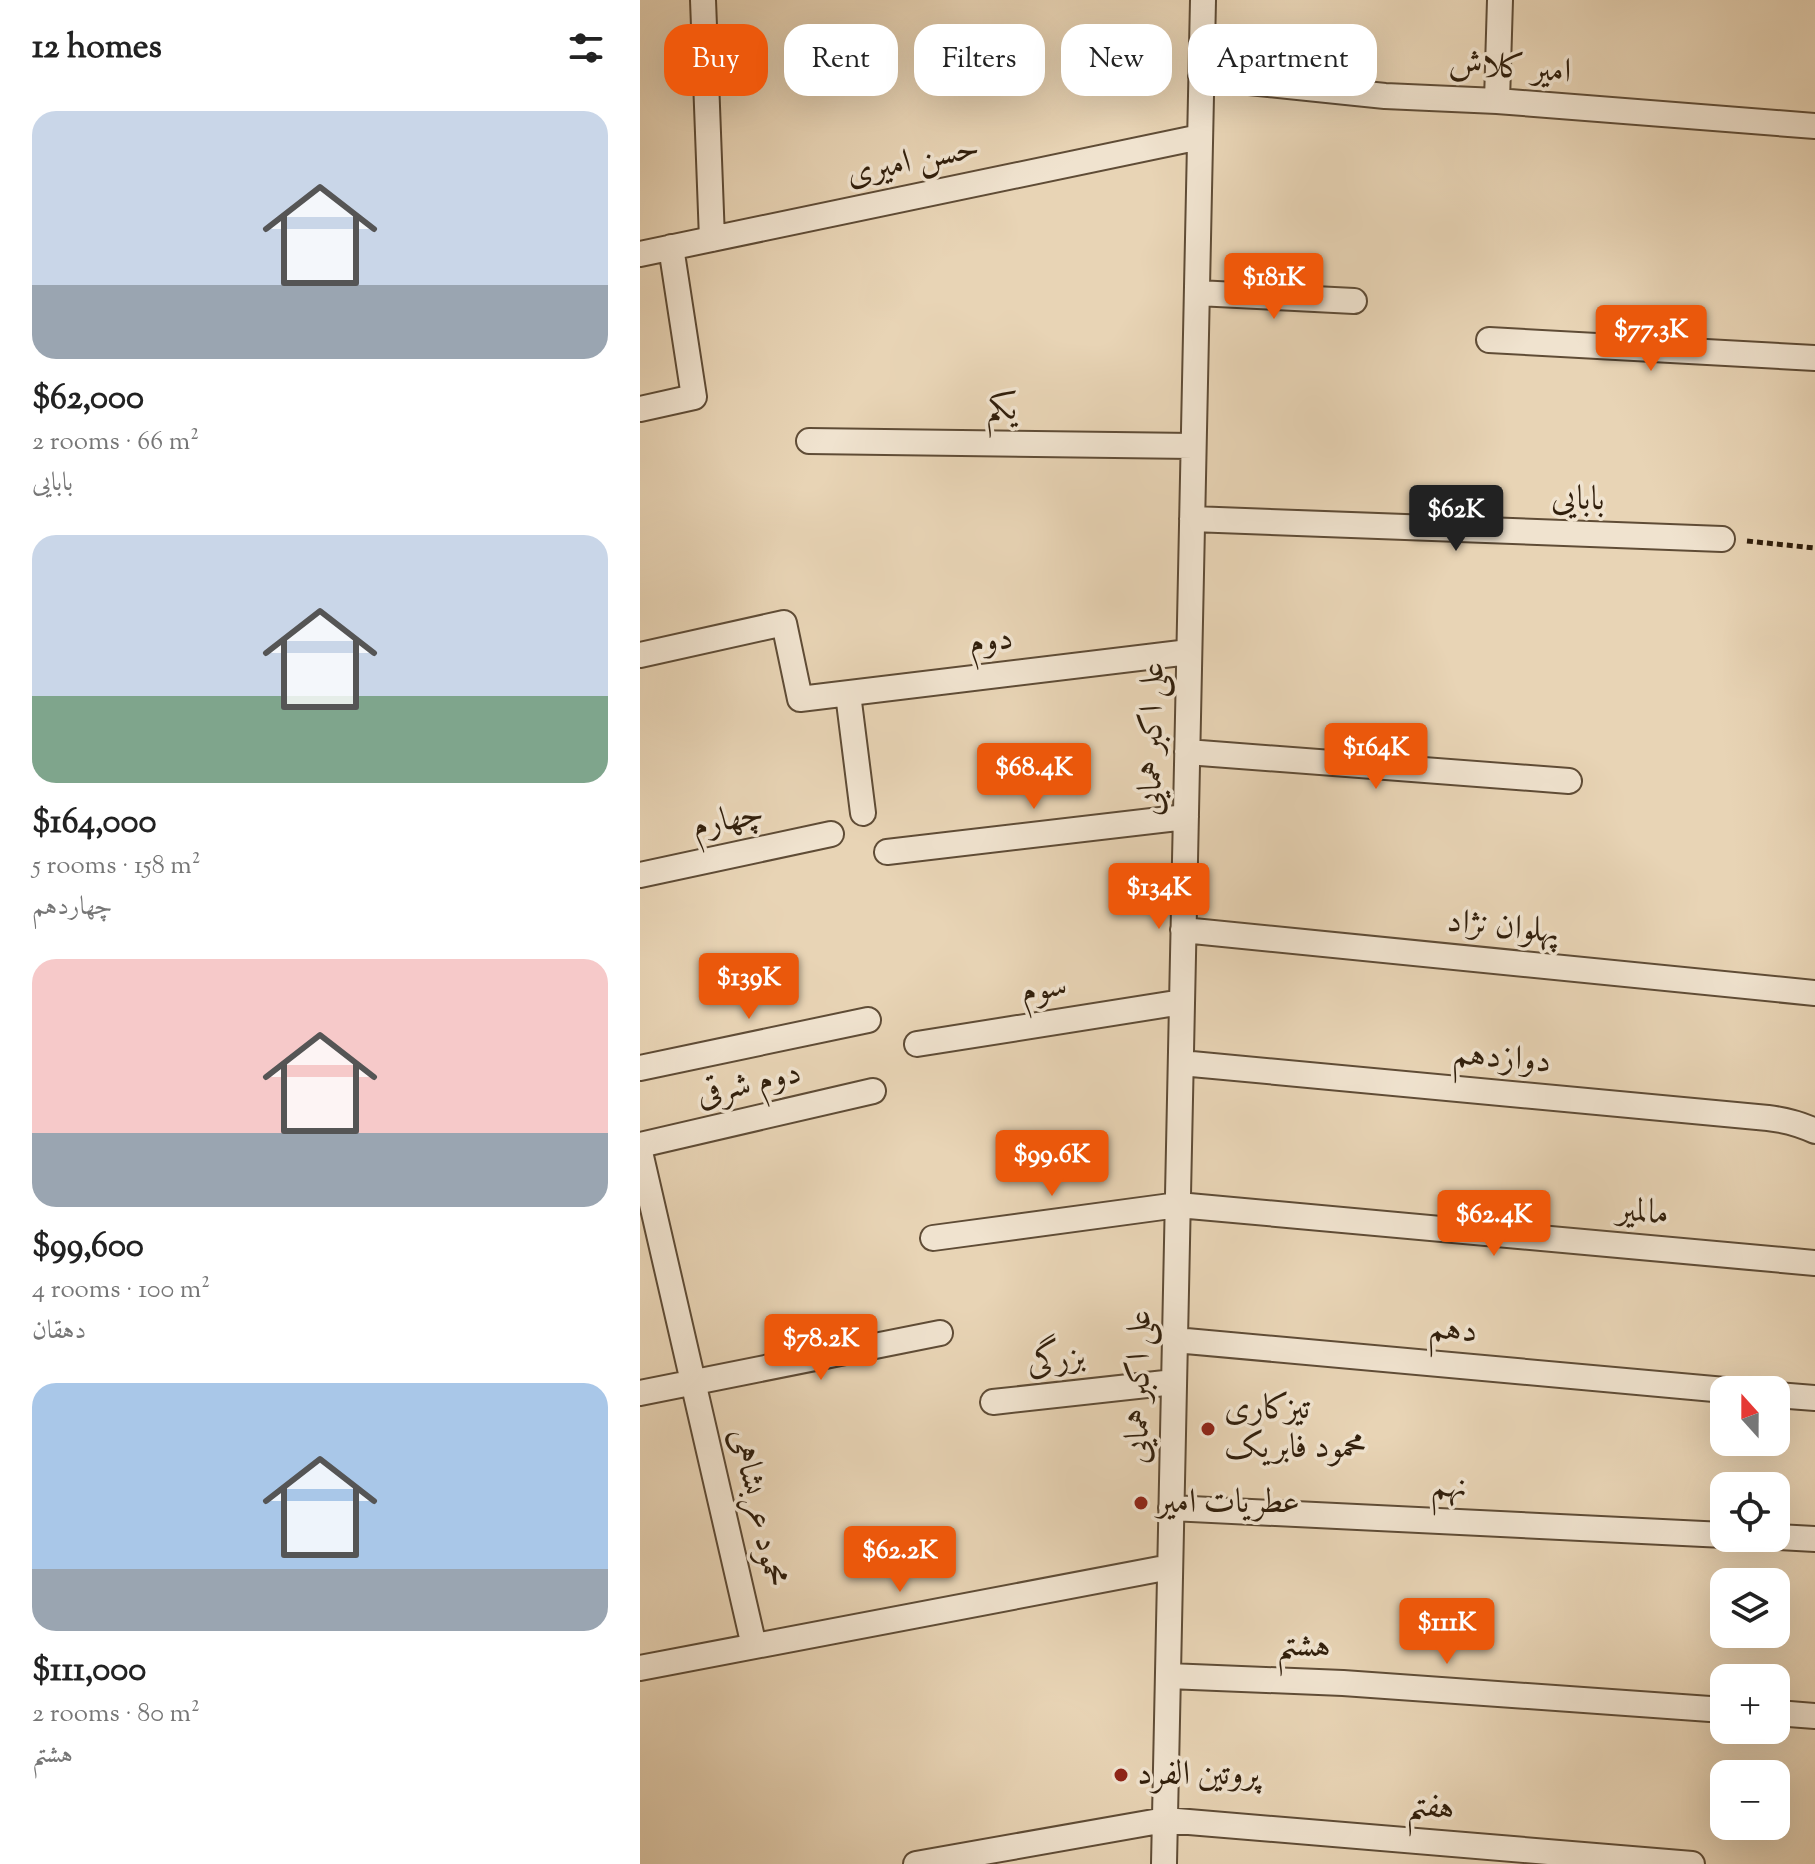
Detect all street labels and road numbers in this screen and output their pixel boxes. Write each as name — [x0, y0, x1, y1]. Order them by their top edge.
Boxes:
street label: امیر کلاش — [1447, 40, 1573, 98]
street label: حسن امیری — [842, 124, 984, 200]
street label: یکم — [986, 385, 1019, 439]
street label: بابایی — [1550, 475, 1606, 525]
street label: دوم — [966, 615, 1016, 671]
street label: علی اکبر همایی — [1127, 661, 1179, 817]
street label: چهارم — [688, 790, 769, 854]
street label: پهلوان نژاد — [1444, 898, 1562, 958]
street label: سوم — [1017, 962, 1071, 1020]
street label: دوازدهم — [1451, 1030, 1553, 1092]
street label: دوم شرقی — [692, 1049, 807, 1123]
street label: مالمیر — [1612, 1186, 1671, 1240]
street label: دهم — [1426, 1304, 1479, 1362]
street label: علی اکبر همایی — [1114, 1309, 1166, 1465]
street label: بزرگی — [1024, 1329, 1088, 1389]
street label: محمود عربشاهی — [715, 1424, 799, 1592]
street label: نهم — [1430, 1463, 1468, 1517]
street label: هشتم — [1276, 1622, 1332, 1678]
street label: هفتم — [1405, 1782, 1457, 1840]

